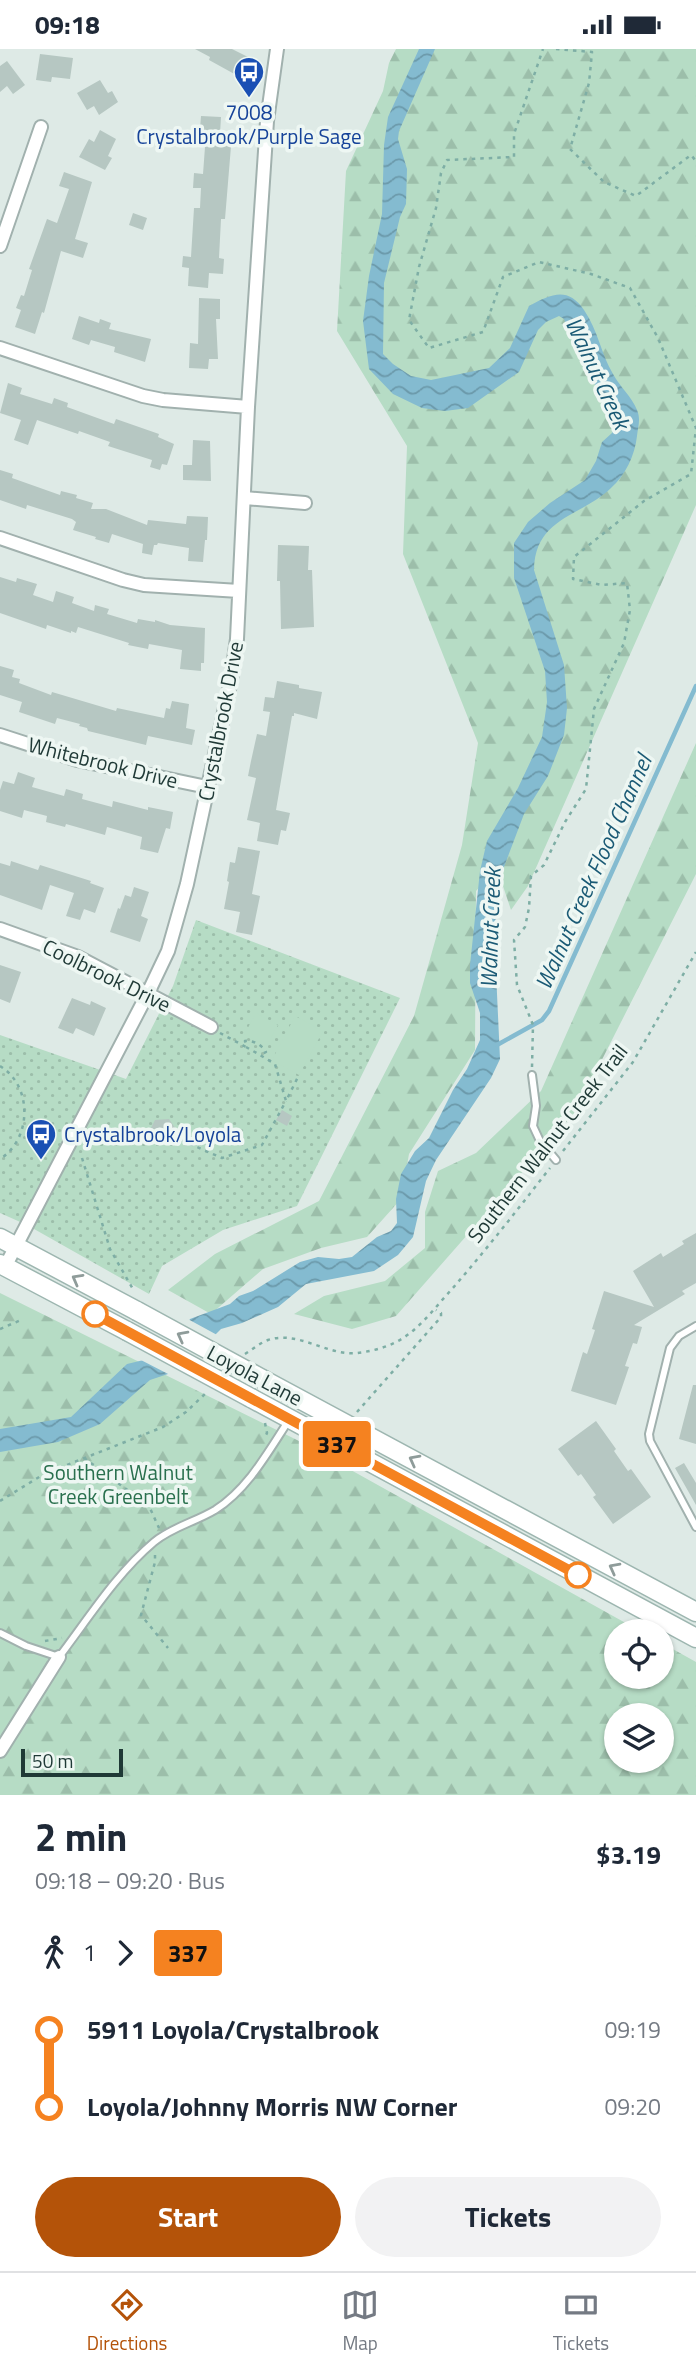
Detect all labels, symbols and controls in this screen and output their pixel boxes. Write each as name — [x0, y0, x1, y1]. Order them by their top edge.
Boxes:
text: 09:18 — [35, 5, 100, 44]
bus stop icon: 7008 Crystalbrook/Purple Sage — [232, 55, 266, 99]
place label: 7008 Crystalbrook/Purple Sage — [136, 96, 362, 152]
water label: Walnut Creek — [557, 311, 640, 437]
street label: Crystalbrook Drive — [189, 638, 251, 804]
street label: Whitebrook Drive — [25, 728, 181, 796]
water label: Walnut Creek Flood Channel — [525, 746, 662, 995]
water label: Walnut Creek — [470, 864, 510, 989]
street label: Coolbrook Drive — [37, 930, 177, 1020]
street label: Southern Walnut Creek Trail — [459, 1037, 635, 1249]
bus stop icon: Crystalbrook/Loyola — [24, 1117, 58, 1161]
place label: Crystalbrook/Loyola — [64, 1118, 242, 1150]
one-way arrow — [72, 1273, 85, 1287]
unlabelled marker — [82, 1301, 108, 1327]
one-way arrow — [177, 1330, 189, 1344]
street label: Loyola Lane — [201, 1336, 309, 1414]
line badge: 337 — [297, 1421, 377, 1467]
text: 337 — [317, 1426, 357, 1462]
one-way arrow — [409, 1455, 421, 1469]
park label: Southern Walnut Creek Greenbelt — [43, 1456, 193, 1512]
unlabelled marker — [565, 1562, 591, 1588]
one-way arrow — [609, 1563, 622, 1576]
map controls — [604, 1619, 674, 1773]
button: locate — [604, 1619, 674, 1689]
button: layers — [604, 1703, 674, 1773]
scale bar — [21, 1746, 122, 1778]
text: 50 m — [32, 1746, 73, 1775]
text: 2 min — [35, 1808, 127, 1866]
text: $3.19 — [596, 1835, 661, 1874]
text: 09:18 – 09:20 · Bus — [35, 1863, 225, 1898]
icon: walk — [35, 1934, 73, 1972]
icon: forward — [106, 1934, 144, 1972]
text: 1 — [83, 1935, 96, 1970]
text: 337 — [168, 1935, 208, 1971]
text: 5911 Loyola/Crystalbrook — [87, 2010, 379, 2049]
text: 09:19 — [604, 2012, 661, 2047]
text: Loyola/Johnny Morris NW Corner — [87, 2087, 458, 2126]
text: 09:20 — [604, 2089, 661, 2124]
button: Start — [35, 2177, 341, 2257]
button: Tickets — [355, 2177, 661, 2257]
tab: Directions — [87, 2286, 167, 2357]
tab: Map — [341, 2286, 379, 2357]
tab: Tickets — [553, 2286, 609, 2357]

